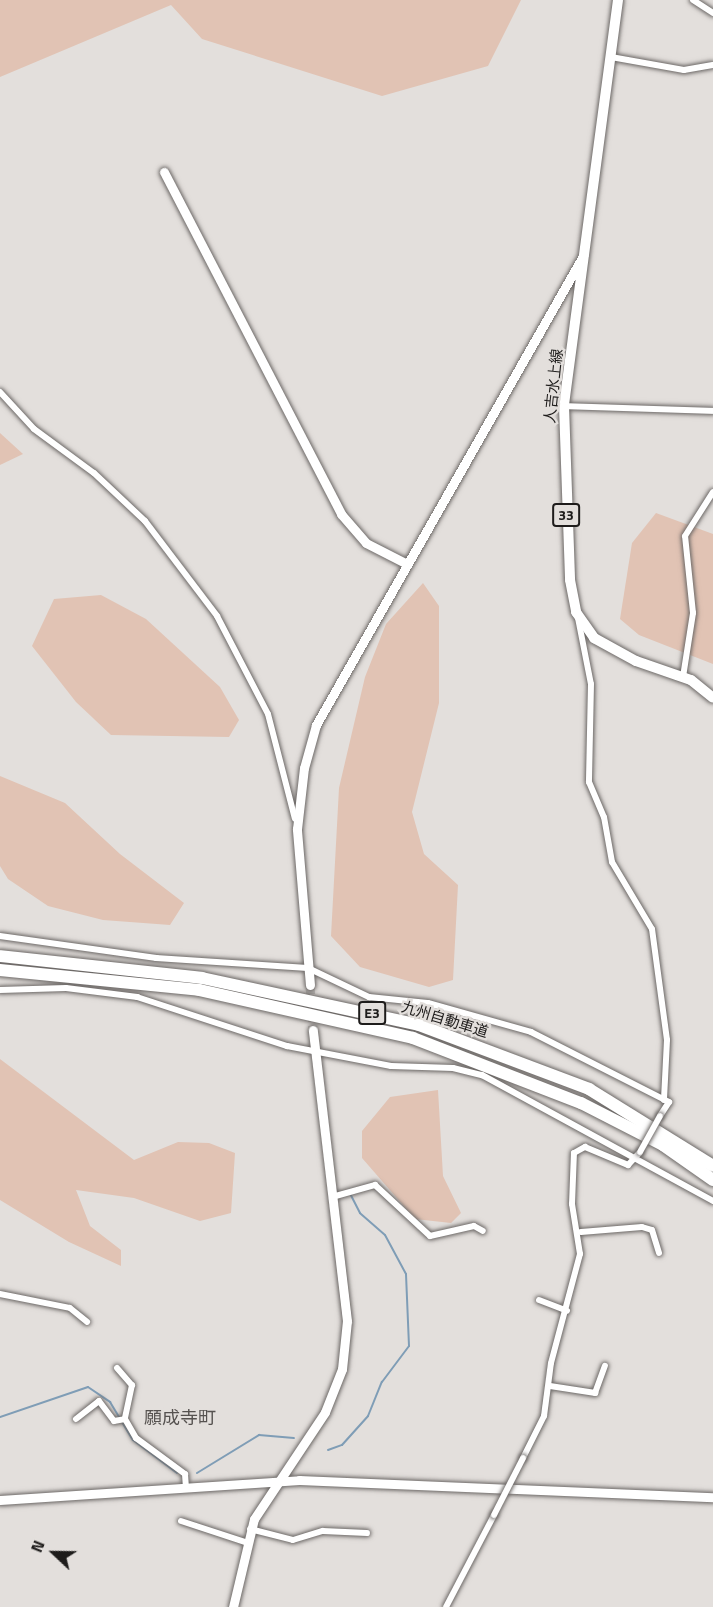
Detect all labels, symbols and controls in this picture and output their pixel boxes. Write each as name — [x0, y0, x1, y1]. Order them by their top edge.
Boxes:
street label: 人吉水上線 — [540, 348, 566, 424]
road number: 33 — [551, 504, 581, 526]
street label: 九州自動車道 — [399, 997, 491, 1041]
road number: E3 — [357, 1002, 387, 1024]
district label: 願成寺町 — [144, 1407, 216, 1429]
north arrow — [24, 1523, 84, 1583]
text: N — [24, 1537, 51, 1556]

